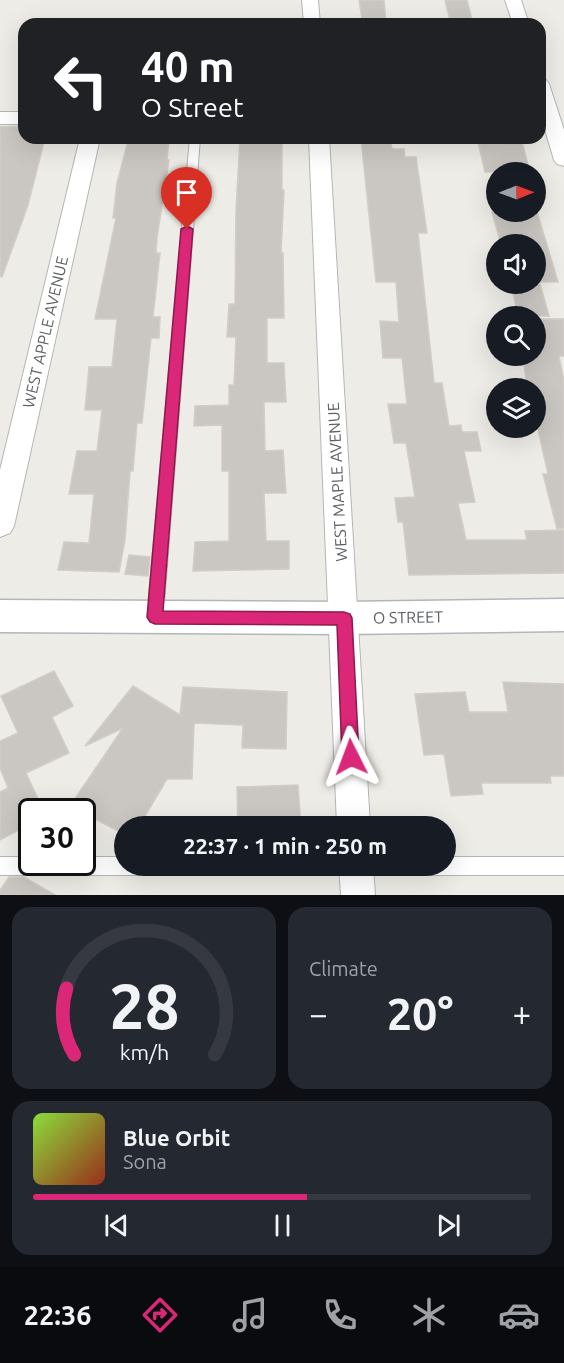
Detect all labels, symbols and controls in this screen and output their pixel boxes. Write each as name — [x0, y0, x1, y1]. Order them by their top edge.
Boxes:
icon: left — [42, 42, 120, 120]
text: 40 m — [141, 43, 235, 90]
text: O Street — [141, 92, 244, 122]
north arrow — [486, 162, 546, 222]
map controls — [486, 162, 546, 438]
pin — [161, 167, 212, 229]
icon: arrive — [170, 176, 203, 209]
button: sound — [486, 234, 546, 294]
street label: WEST APPLE AVENUE — [19, 254, 71, 410]
button: search — [486, 306, 546, 366]
button: layers — [486, 378, 546, 438]
street label: WEST MAPLE AVENUE — [324, 402, 350, 562]
street label: O STREET — [373, 607, 443, 627]
position arrow — [319, 725, 383, 789]
speed limit sign: 30 — [18, 798, 96, 876]
text: 22:37 · 1 min · 250 m — [183, 833, 387, 858]
text: Climate — [309, 957, 378, 980]
text: 28 — [109, 971, 179, 1041]
text: 20° — [387, 988, 453, 1039]
text: − — [309, 995, 328, 1032]
text: + — [512, 995, 531, 1032]
text: km/h — [119, 1040, 169, 1064]
text: Blue Orbit — [123, 1125, 230, 1150]
text: Sona — [123, 1150, 167, 1173]
icon: previous — [100, 1209, 133, 1242]
icon: pause — [266, 1209, 299, 1242]
icon: next — [432, 1209, 465, 1242]
icon: directions — [139, 1294, 181, 1336]
icon: music — [229, 1294, 271, 1336]
icon: phone — [319, 1294, 361, 1336]
icon: climate — [408, 1294, 450, 1336]
icon: car — [498, 1294, 540, 1336]
text: 22:36 — [24, 1300, 91, 1330]

